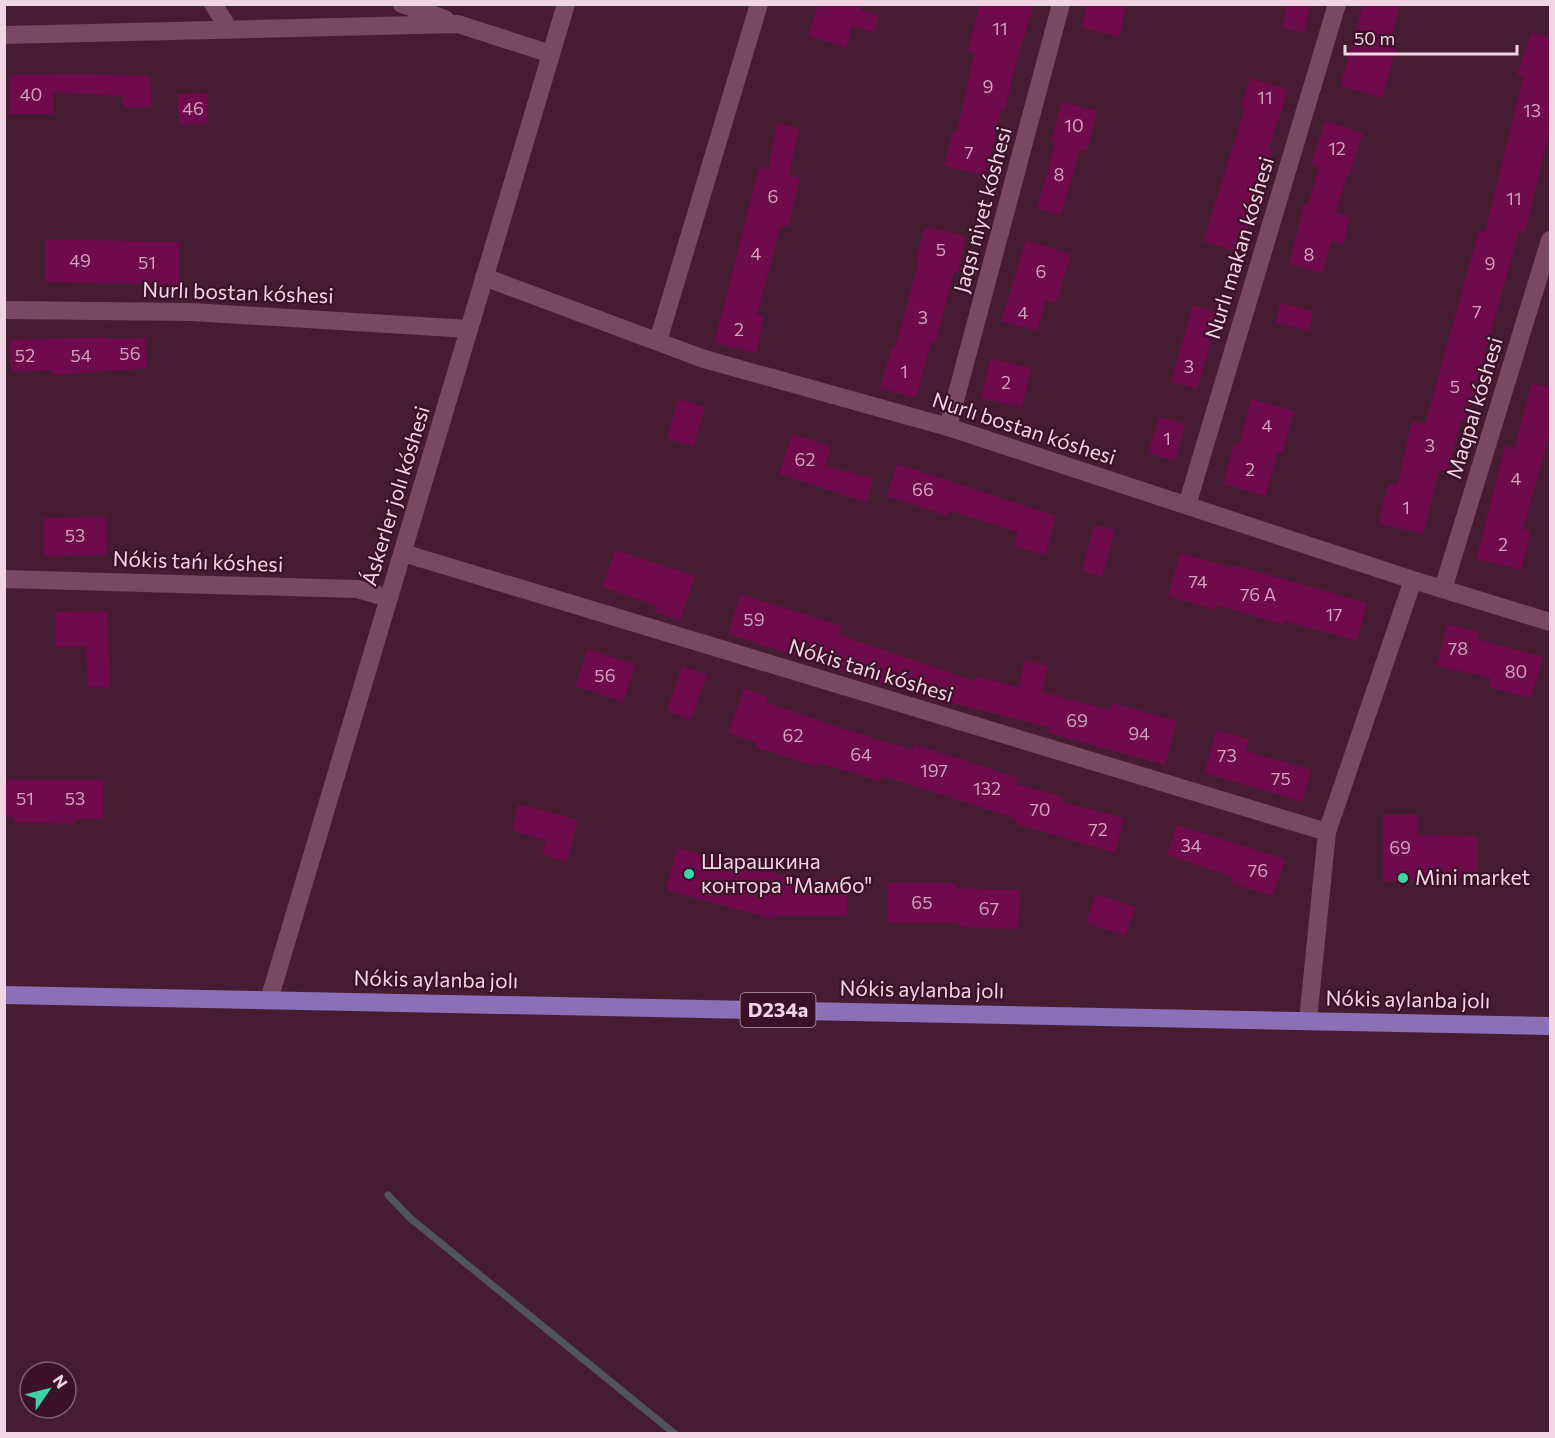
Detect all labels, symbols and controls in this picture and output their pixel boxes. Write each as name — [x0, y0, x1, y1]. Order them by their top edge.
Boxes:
house number: 11 — [992, 17, 1008, 39]
scale bar — [1345, 18, 1518, 56]
text: 50 m — [1354, 27, 1395, 49]
house number: 9 — [983, 75, 993, 97]
house number: 40 — [20, 83, 42, 105]
house number: 11 — [1257, 86, 1273, 108]
house number: 46 — [182, 97, 204, 119]
house number: 13 — [1523, 99, 1541, 121]
house number: 10 — [1064, 114, 1084, 136]
street label: Jaqsı niyet kóshesi — [947, 124, 1016, 295]
house number: 12 — [1328, 137, 1346, 159]
house number: 7 — [964, 141, 974, 163]
street label: Nurlı makan kóshesi — [1199, 153, 1278, 342]
house number: 8 — [1054, 163, 1065, 185]
house number: 6 — [768, 185, 778, 207]
house number: 11 — [1506, 187, 1522, 209]
house number: 5 — [936, 238, 946, 260]
house number: 4 — [751, 242, 762, 264]
house number: 8 — [1304, 243, 1315, 265]
house number: 49 — [69, 249, 91, 271]
house number: 51 — [138, 251, 156, 273]
house number: 9 — [1485, 252, 1495, 274]
house number: 6 — [1036, 260, 1046, 282]
street label: Nurlı bostan kóshesi — [142, 276, 334, 307]
house number: 7 — [1472, 300, 1482, 322]
house number: 4 — [1018, 301, 1029, 323]
house number: 3 — [918, 306, 928, 328]
house number: 2 — [734, 318, 744, 340]
street label: Maqpal kóshesi — [1440, 334, 1507, 481]
house number: 56 — [119, 342, 141, 364]
house number: 52 — [15, 344, 35, 366]
house number: 54 — [70, 344, 92, 366]
house number: 3 — [1184, 355, 1194, 377]
house number: 1 — [900, 360, 908, 382]
house number: 2 — [1001, 371, 1011, 393]
house number: 5 — [1450, 375, 1460, 397]
street label: Nurlı bostan kóshesi — [930, 386, 1119, 469]
street label: Áskerler jolı kóshesi — [355, 403, 434, 589]
house number: 4 — [1262, 414, 1273, 436]
house number: 1 — [1163, 427, 1171, 449]
house number: 3 — [1425, 434, 1435, 456]
house number: 62 — [795, 448, 815, 470]
house number: 2 — [1245, 458, 1255, 480]
house number: 4 — [1511, 467, 1522, 489]
house number: 66 — [912, 478, 934, 500]
house number: 1 — [1402, 496, 1410, 518]
house number: 53 — [65, 524, 85, 546]
house number: 2 — [1498, 533, 1508, 555]
street label: Nókis tańı kóshesi — [112, 545, 284, 576]
house number: 74 — [1188, 570, 1208, 592]
house number: 76 А — [1240, 583, 1276, 605]
house number: 17 — [1325, 603, 1343, 625]
house number: 59 — [743, 608, 765, 630]
street label: Nókis tańı kóshesi — [786, 633, 957, 706]
house number: 78 — [1448, 637, 1468, 659]
house number: 80 — [1505, 660, 1527, 682]
house number: 56 — [594, 664, 616, 686]
house number: 69 — [1066, 709, 1088, 731]
house number: 94 — [1128, 722, 1150, 744]
house number: 62 — [783, 724, 803, 746]
house number: 64 — [850, 743, 872, 765]
house number: 73 — [1217, 744, 1237, 766]
house number: 197 — [920, 759, 948, 781]
house number: 75 — [1271, 767, 1291, 789]
house number: 132 — [973, 777, 1001, 799]
house number: 51 — [16, 787, 34, 809]
house number: 53 — [65, 787, 85, 809]
house number: 70 — [1029, 798, 1051, 820]
house number: 72 — [1088, 818, 1108, 840]
house number: 34 — [1180, 834, 1202, 856]
house number: 69 — [1389, 836, 1411, 858]
place label: Шарашкина контора "Мамбо" — [701, 848, 872, 897]
house number: 76 — [1248, 859, 1268, 881]
place label: Mini market — [1415, 864, 1530, 889]
marker: Шарашкина контора "Мамбо" — [682, 867, 696, 881]
marker: Mini market — [1396, 871, 1410, 885]
house number: 65 — [911, 891, 933, 913]
house number: 67 — [979, 897, 999, 919]
street label: Nókis aylanba jolı — [353, 965, 519, 992]
street label: Nókis aylanba jolı — [839, 975, 1005, 1002]
street label: Nókis aylanba jolı — [1325, 985, 1491, 1012]
road number: D234a — [740, 993, 816, 1027]
north arrow — [18, 1360, 78, 1420]
text: N — [49, 1371, 72, 1391]

